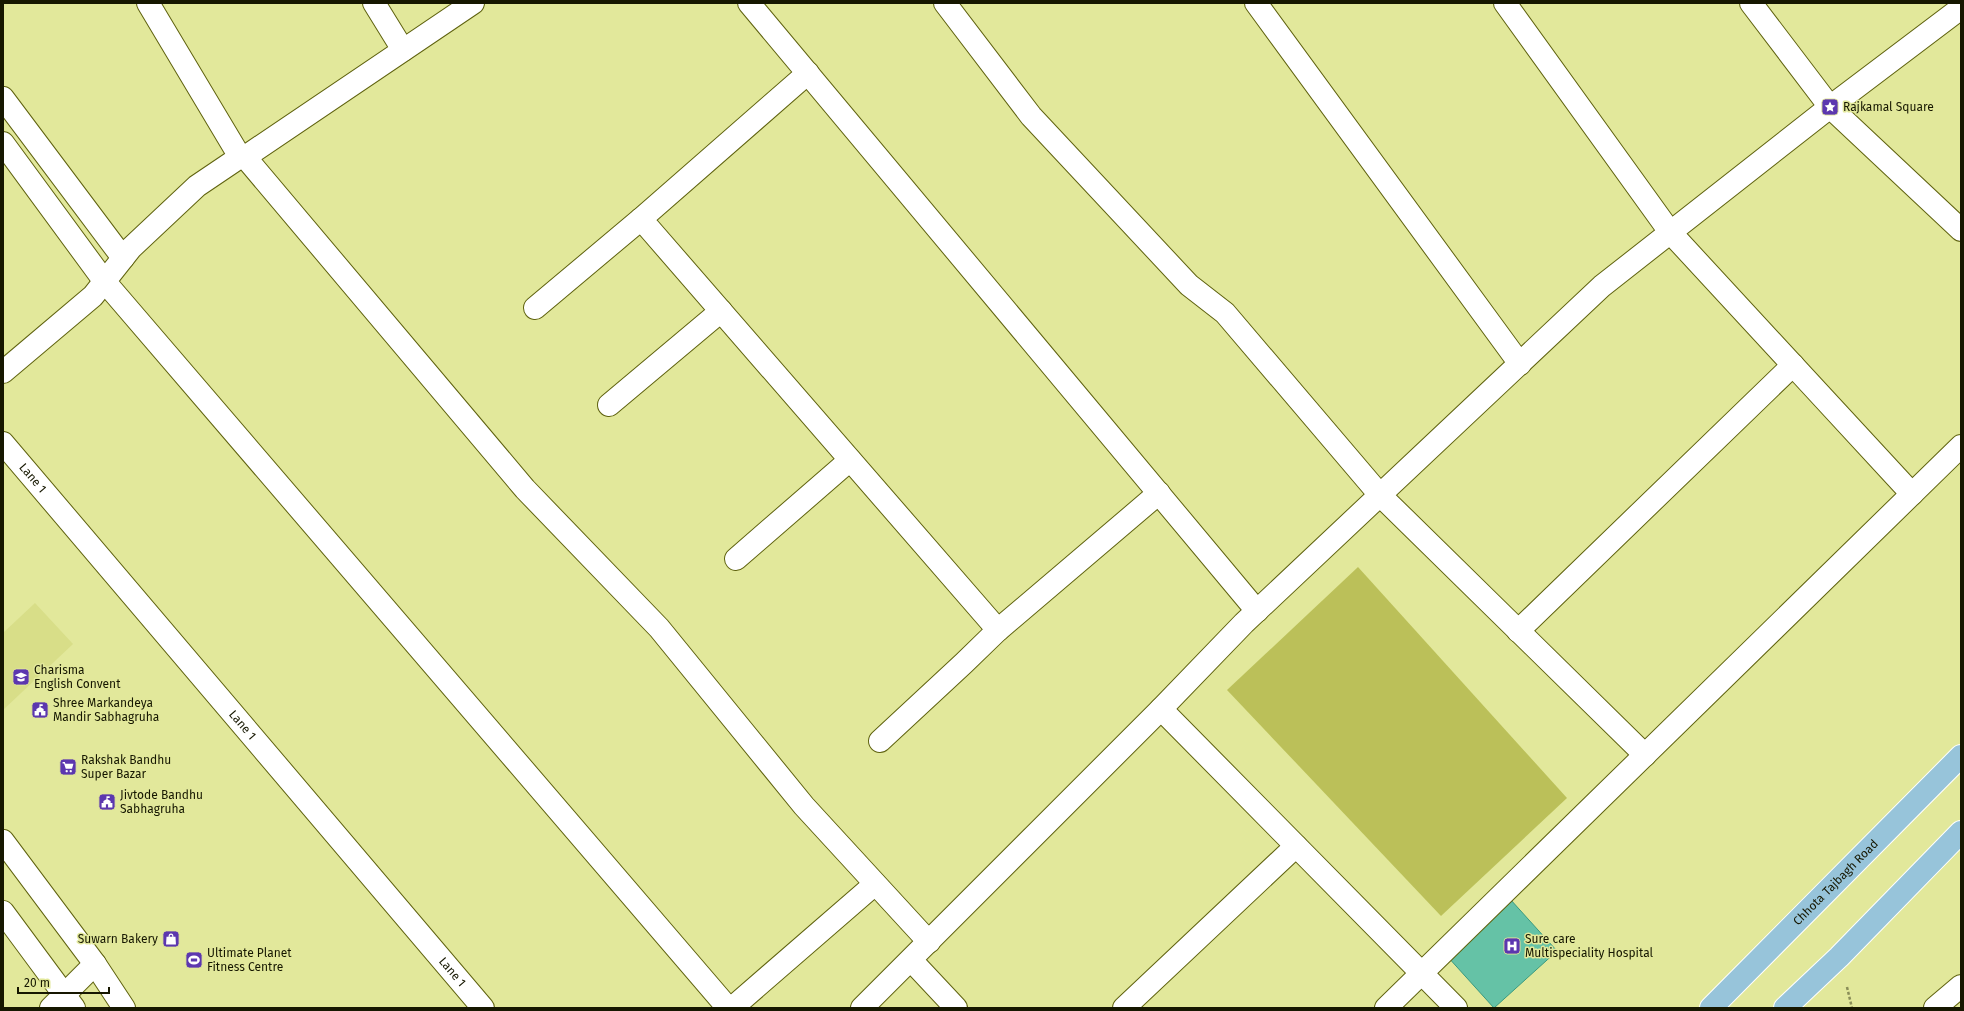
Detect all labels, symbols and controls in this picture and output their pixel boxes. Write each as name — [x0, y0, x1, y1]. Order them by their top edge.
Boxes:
place icon: Rajkamal Square — [1820, 97, 1840, 117]
place label: Rajkamal Square — [1843, 100, 1934, 114]
street label: Lane 1 — [16, 460, 49, 496]
place label: Charisma English Convent — [34, 663, 121, 691]
school or university icon: Charisma English Convent — [11, 667, 31, 687]
place label: Shree Markandeya Mandir Sabhagruha — [53, 696, 159, 724]
public building icon: Shree Markandeya Mandir Sabhagruha — [30, 700, 50, 720]
street label: Lane 1 — [226, 707, 259, 743]
place label: Rakshak Bandhu Super Bazar — [81, 753, 171, 781]
supermarket icon: Rakshak Bandhu Super Bazar — [58, 757, 78, 777]
place label: Jivtode Bandhu Sabhagruha — [120, 788, 203, 816]
public building icon: Jivtode Bandhu Sabhagruha — [97, 792, 117, 812]
street label: Chhota Tajbagh Road — [1790, 837, 1881, 928]
shop icon: Suwarn Bakery — [161, 929, 181, 949]
place label: Suwarn Bakery — [78, 932, 158, 946]
place label: Sure care Multispeciality Hospital — [1525, 932, 1654, 960]
hospital icon: Sure care Multispeciality Hospital — [1502, 936, 1522, 956]
place label: Ultimate Planet Fitness Centre — [207, 946, 292, 974]
sports icon: Ultimate Planet Fitness Centre — [184, 950, 204, 970]
street label: Lane 1 — [436, 954, 469, 990]
scale bar — [18, 969, 109, 995]
text: 20 m — [24, 976, 50, 990]

